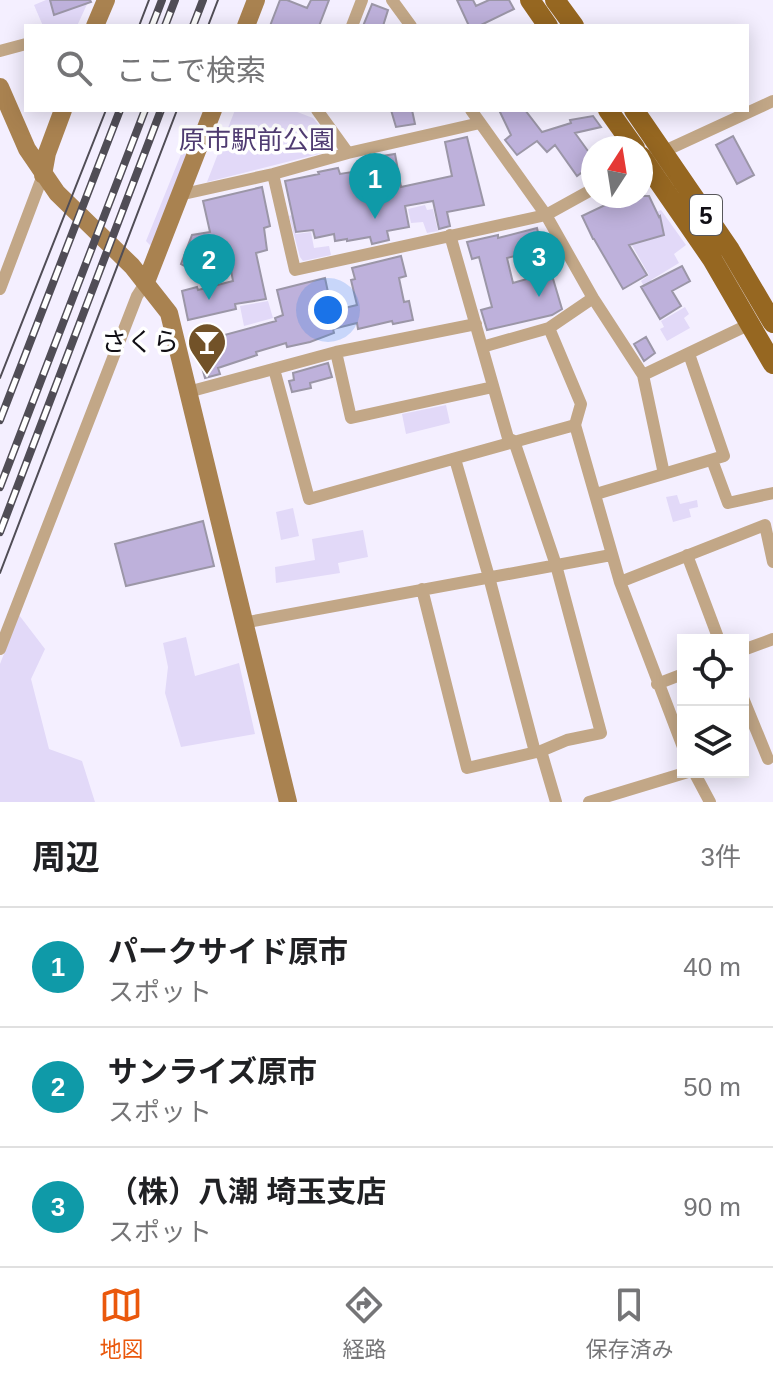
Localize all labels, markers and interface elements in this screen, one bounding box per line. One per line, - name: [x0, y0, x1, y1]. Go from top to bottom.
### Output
- search box: [24, 24, 749, 112]
- icon: search: [52, 46, 96, 90]
- text: ここで検索: [116, 54, 266, 87]
- park label: 原市駅前公園: [179, 125, 335, 155]
- north arrow: [581, 136, 653, 208]
- pin: 1: [349, 153, 401, 219]
- road number: 5: [690, 195, 722, 235]
- pin: 3: [513, 231, 565, 297]
- pin: 2: [183, 234, 235, 300]
- your location: [308, 290, 348, 330]
- bar icon: さくら: [186, 321, 228, 376]
- place label: さくら: [101, 327, 179, 357]
- map controls: [677, 634, 749, 778]
- button: locate: [677, 634, 749, 706]
- button: layers: [677, 706, 749, 778]
- text: 周辺: [32, 838, 100, 876]
- text: 3件: [701, 842, 741, 872]
- text: パークサイド原市: [108, 935, 348, 968]
- text: 1: [51, 952, 65, 982]
- text: 40 m: [683, 952, 741, 982]
- text: スポット: [108, 977, 212, 1007]
- text: サンライズ原市: [108, 1055, 317, 1088]
- text: 2: [51, 1072, 65, 1102]
- text: 50 m: [683, 1072, 741, 1102]
- text: スポット: [108, 1097, 212, 1127]
- text: （株）八潮 埼玉支店: [108, 1175, 386, 1208]
- text: 3: [51, 1192, 65, 1222]
- text: 90 m: [683, 1192, 741, 1222]
- text: スポット: [108, 1217, 212, 1247]
- tab: 地図: [99, 1283, 144, 1363]
- tab: 経路: [342, 1283, 387, 1363]
- tab: 保存済み: [585, 1283, 674, 1363]

